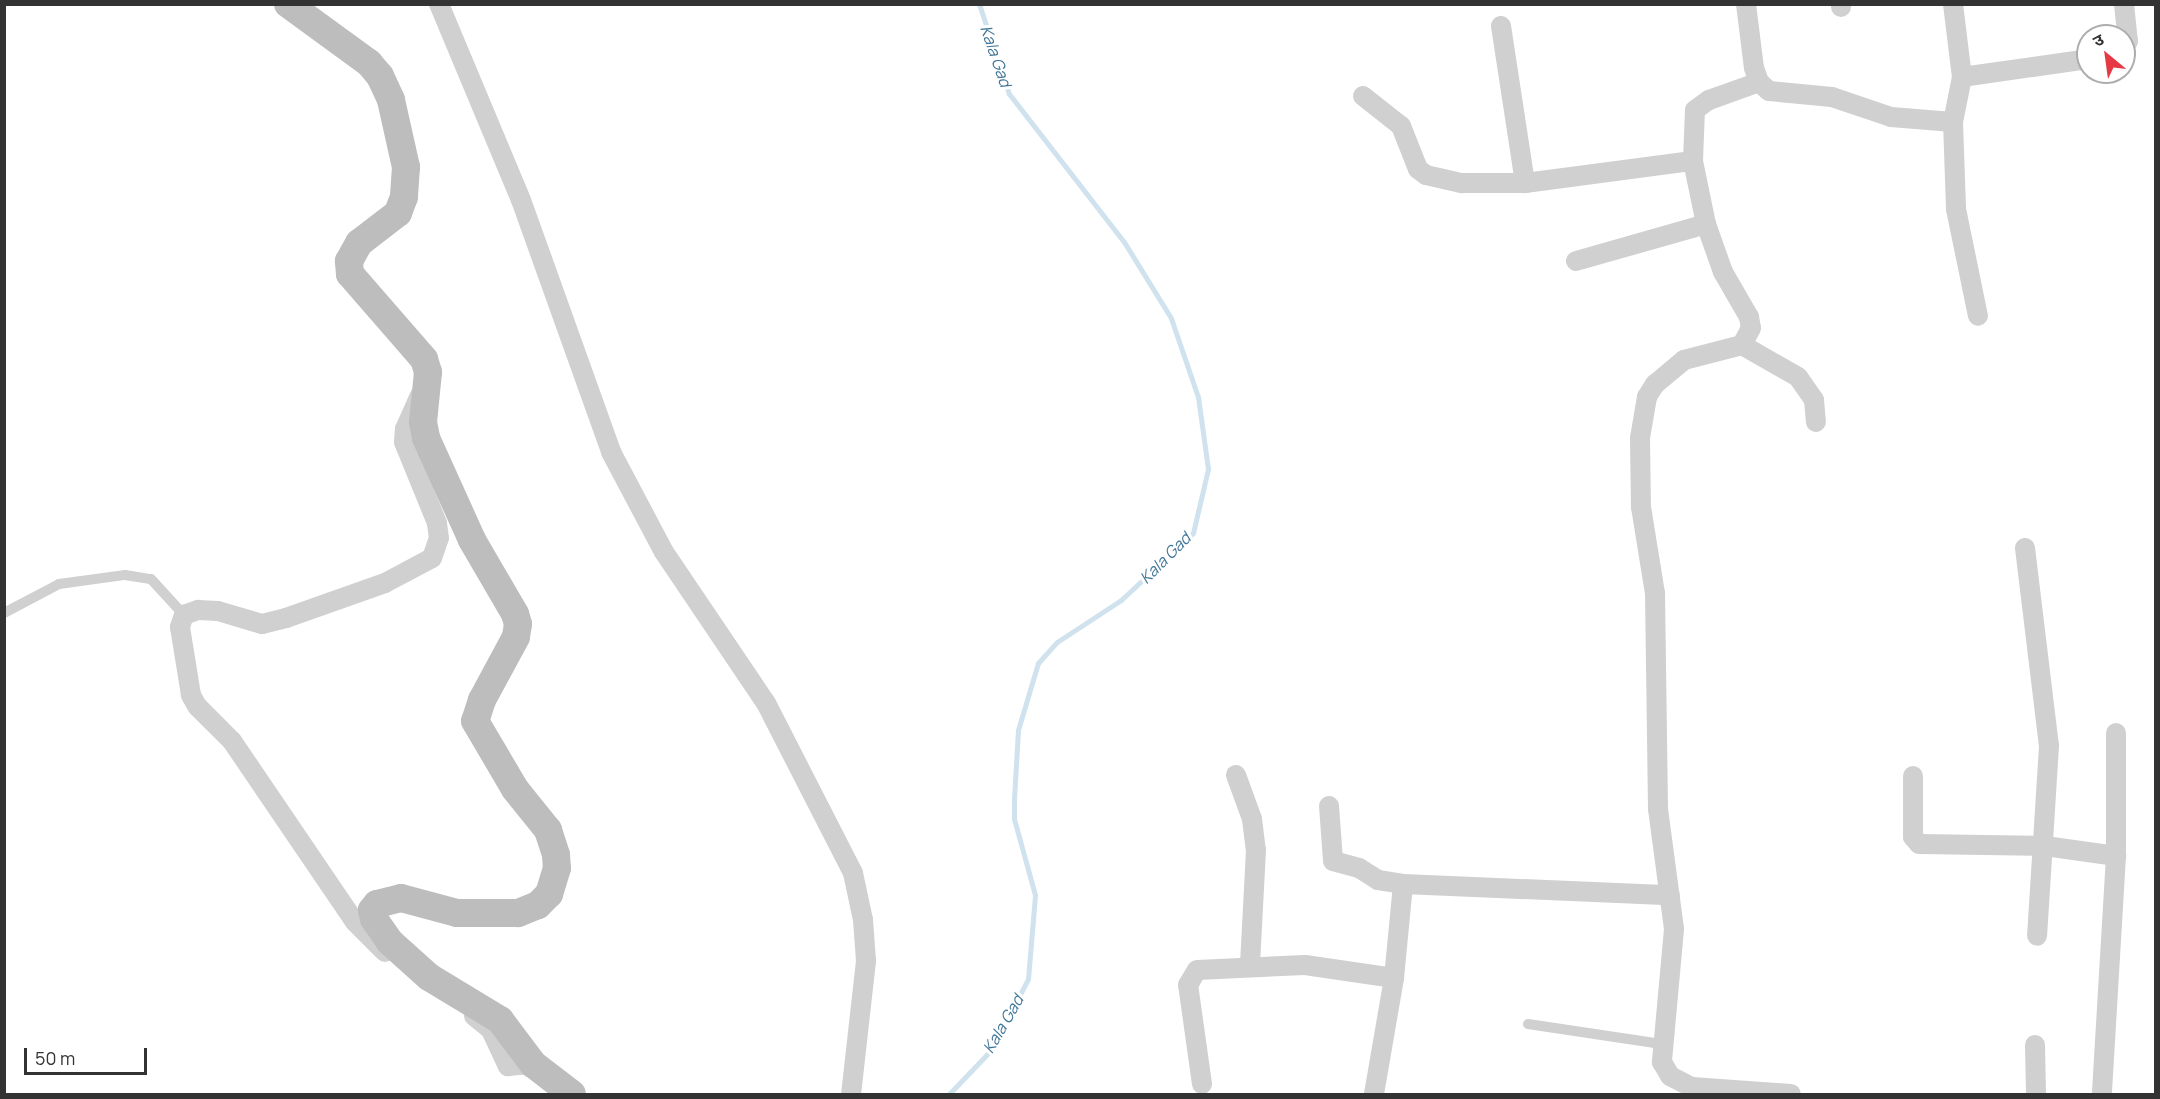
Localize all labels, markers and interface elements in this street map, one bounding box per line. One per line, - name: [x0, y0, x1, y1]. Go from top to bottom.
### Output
- water label: Kala Gad: [977, 23, 1015, 89]
- north arrow: [2076, 24, 2136, 84]
- text: उ: [2089, 28, 2108, 52]
- water label: Kala Gad: [1136, 529, 1194, 587]
- water label: Kala Gad: [979, 992, 1027, 1056]
- scale bar: [27, 1036, 150, 1074]
- text: 50 m: [35, 1046, 75, 1070]

